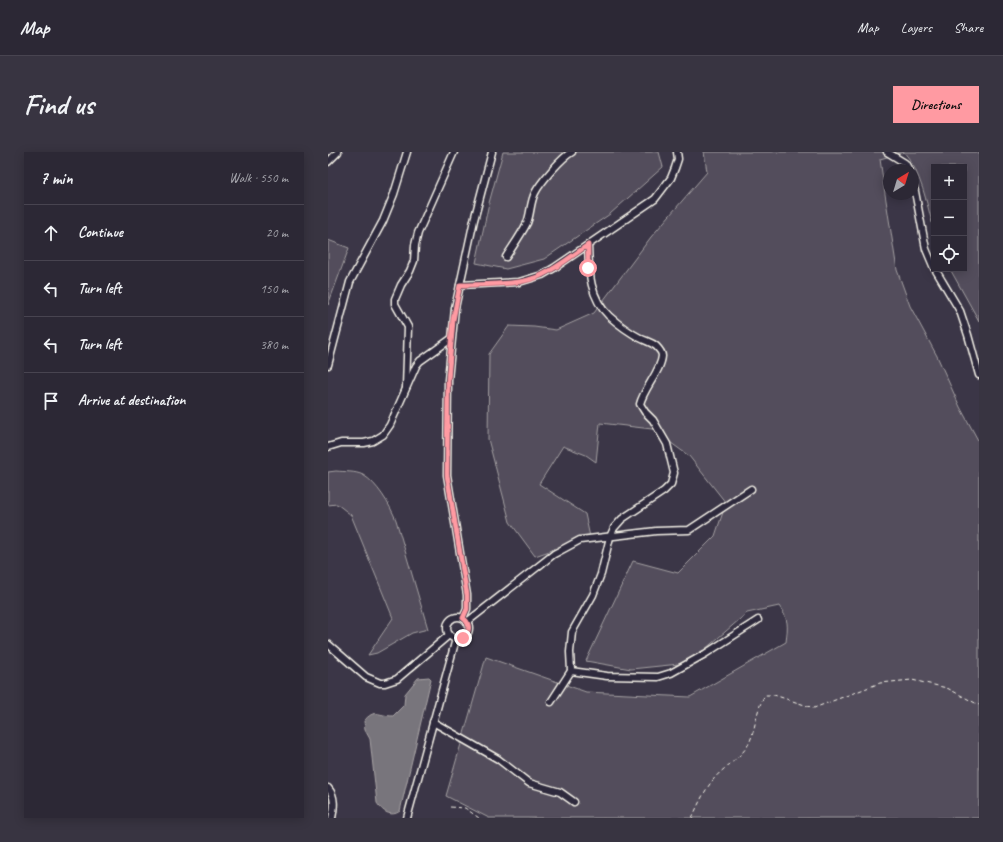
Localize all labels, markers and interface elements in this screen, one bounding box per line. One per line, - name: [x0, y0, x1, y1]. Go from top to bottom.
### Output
- text: Map: [20, 16, 50, 40]
- text: Map: [857, 19, 879, 36]
- text: Layers: [901, 19, 932, 36]
- text: Share: [954, 19, 983, 36]
- button: Directions: [893, 86, 979, 123]
- text: Find us: [24, 87, 94, 122]
- north arrow: [883, 164, 919, 200]
- map controls: [931, 164, 967, 272]
- button: +: [931, 164, 967, 200]
- text: 7 min: [40, 168, 73, 189]
- text: Walk · 550 m: [229, 170, 288, 186]
- button: −: [931, 200, 967, 236]
- icon: ahead: [40, 222, 62, 244]
- text: Continue: [78, 223, 123, 242]
- text: 20 m: [266, 225, 288, 241]
- button: locate: [931, 236, 967, 272]
- route start: [579, 259, 597, 277]
- icon: left: [40, 278, 62, 300]
- text: Turn left: [78, 279, 121, 298]
- text: 150 m: [260, 281, 288, 297]
- icon: left: [40, 334, 62, 356]
- text: Turn left: [78, 335, 121, 354]
- text: 380 m: [260, 337, 288, 353]
- icon: arrive: [40, 390, 62, 412]
- text: Arrive at destination: [78, 391, 185, 410]
- route end: [454, 629, 472, 647]

